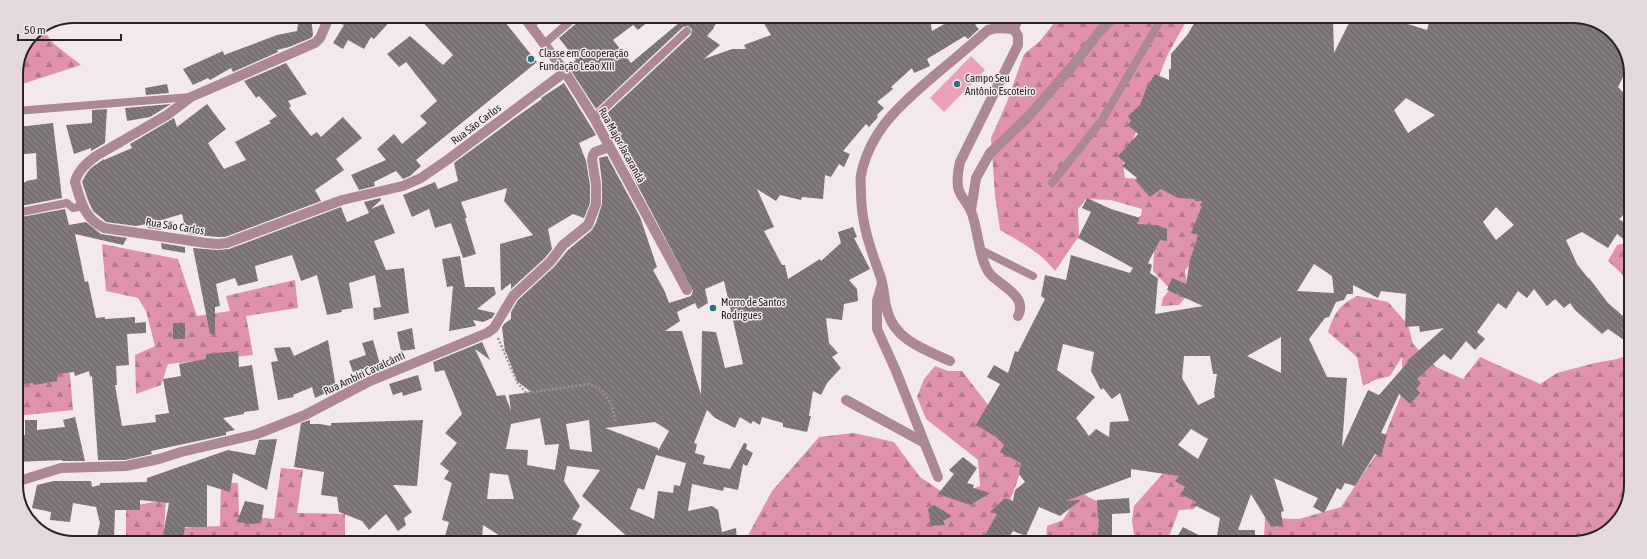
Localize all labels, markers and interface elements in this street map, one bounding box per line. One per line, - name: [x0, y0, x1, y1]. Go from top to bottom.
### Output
- scale bar: [18, 16, 121, 42]
- text: 50 m: [24, 23, 46, 37]
- place label: Classe em Cooperação Fundação Leão XIII: [539, 47, 629, 72]
- marker: Classe em Cooperação Fundação Leão XIII: [526, 54, 536, 64]
- place label: Campo Seu Antônio Escoteiro: [965, 72, 1035, 97]
- marker: Campo Seu Antônio Escoteiro: [952, 79, 962, 89]
- street label: Rua São Carlos: [449, 101, 503, 147]
- street label: Rua Major Jacarandá: [596, 105, 648, 185]
- street label: Rua São Carlos: [145, 215, 205, 237]
- place label: Morro de Santos Rodrigues: [721, 296, 786, 321]
- marker: Morro de Santos Rodrigues: [708, 303, 718, 313]
- street label: Rua Ambíri Cavalcânti: [321, 349, 407, 397]

